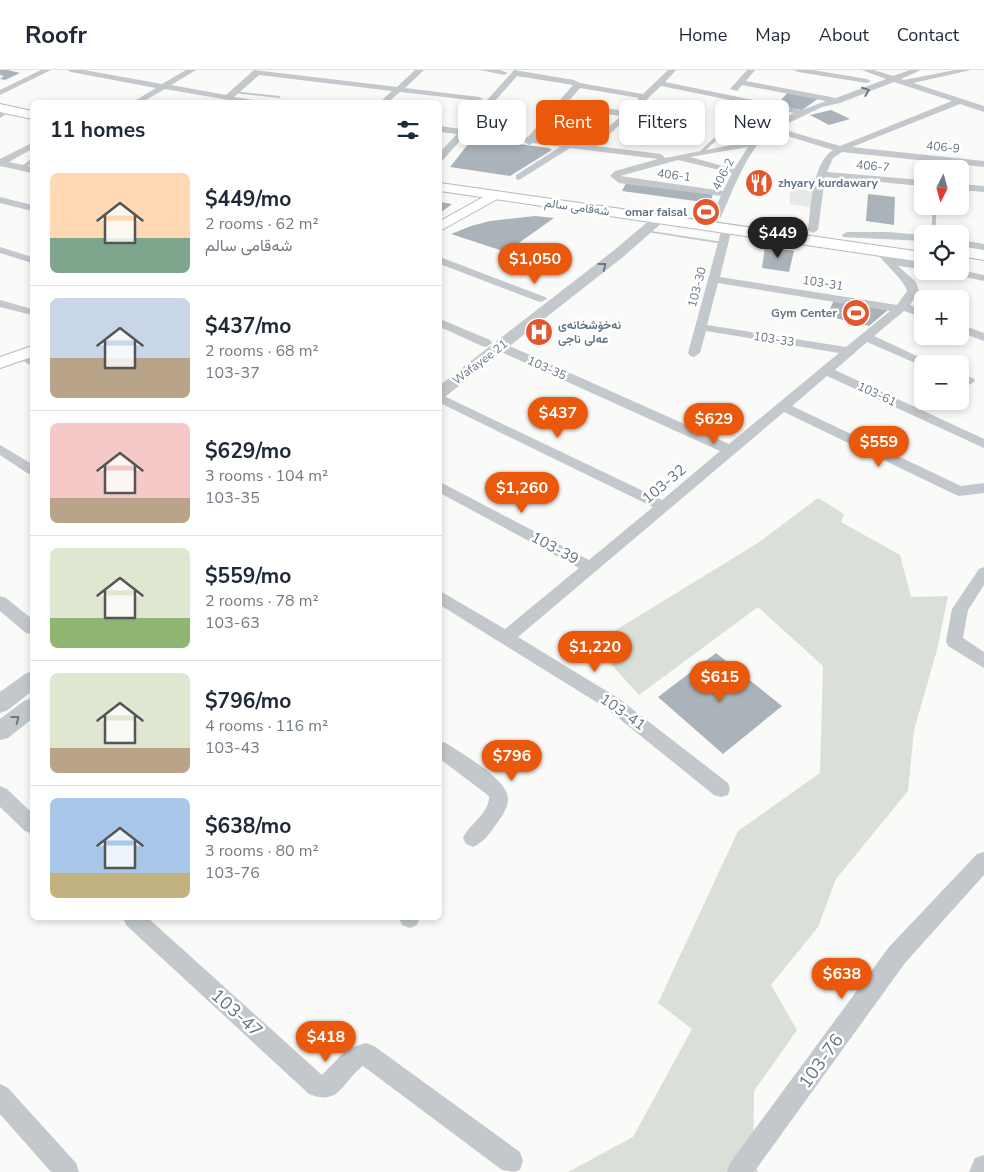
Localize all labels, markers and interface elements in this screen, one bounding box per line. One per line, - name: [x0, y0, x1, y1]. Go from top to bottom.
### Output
- text: Roofr: [25, 19, 87, 51]
- text: Home: [679, 23, 727, 47]
- text: Map: [755, 23, 791, 47]
- text: About: [819, 23, 869, 47]
- text: Contact: [897, 23, 959, 47]
- one-way arrow: [861, 87, 869, 97]
- chip: Buy: [458, 100, 526, 145]
- chip: Rent: [536, 100, 609, 145]
- chip: Filters: [619, 100, 705, 145]
- chip: New: [715, 100, 789, 145]
- text: 11 homes: [50, 116, 145, 144]
- icon: filters: [394, 116, 422, 144]
- street label: 406-9: [925, 137, 961, 157]
- street label: 406-2: [708, 155, 738, 193]
- street label: 406-7: [855, 157, 891, 175]
- north arrow: [914, 160, 969, 215]
- map controls: [914, 160, 969, 410]
- street label: 406-1: [656, 165, 692, 185]
- restaurant icon: zhyary kurdawary: [744, 168, 774, 198]
- place label: zhyary kurdawary: [778, 175, 878, 191]
- text: $449/mo: [205, 185, 291, 213]
- icon: home: [90, 193, 150, 253]
- street label: شەقامی سالم: [543, 195, 611, 219]
- sports icon: omar faisal: [691, 197, 721, 227]
- place label: omar faisal: [625, 204, 687, 220]
- text: 2 rooms · 62 m²: [205, 213, 318, 235]
- pin: $449: [748, 216, 808, 259]
- text: $449: [759, 222, 797, 244]
- button: locate: [914, 225, 969, 280]
- text: شەقامی سالم: [205, 235, 292, 257]
- pin: $1,050: [494, 242, 576, 285]
- text: $1,050: [509, 248, 561, 270]
- one-way arrow: [597, 264, 606, 272]
- street label: 103-30: [684, 265, 710, 309]
- street label: 103-31: [801, 272, 845, 294]
- button: +: [914, 290, 969, 345]
- sports icon: Gym Center: [841, 298, 871, 328]
- place label: Gym Center: [771, 305, 837, 321]
- text: $437/mo: [205, 312, 291, 340]
- hospital icon: نەخۆشخانەی عەلی ناجی: [524, 317, 554, 347]
- place label: نەخۆشخانەی عەلی ناجی: [558, 317, 622, 347]
- icon: home: [90, 318, 150, 378]
- street label: 103-33: [752, 328, 796, 350]
- street label: Wafayee 21: [449, 336, 511, 388]
- text: 2 rooms · 68 m²: [205, 340, 318, 362]
- street label: 103-35: [525, 352, 569, 384]
- button: −: [914, 355, 969, 410]
- text: 103-37: [205, 362, 260, 384]
- street label: 103-61: [855, 378, 899, 410]
- pin: $437: [528, 396, 588, 439]
- text: $437: [539, 402, 577, 424]
- pin: $629: [684, 402, 744, 445]
- text: $629: [695, 408, 733, 430]
- pin: $559: [849, 426, 909, 468]
- text: $559: [860, 431, 898, 453]
- text: $629/mo: [205, 437, 291, 465]
- icon: home: [90, 443, 150, 503]
- street label: 103-32: [638, 460, 690, 508]
- text: 3 rooms · 104 m²: [205, 465, 328, 487]
- pin: $1,260: [481, 472, 563, 514]
- text: $1,260: [496, 477, 548, 499]
- text: 103-35: [205, 487, 260, 509]
- street label: 103-39: [528, 527, 582, 569]
- text: $559/mo: [205, 562, 291, 590]
- icon: home: [90, 568, 150, 628]
- text: 2 rooms · 78 m²: [205, 590, 318, 612]
- text: 103-63: [205, 612, 260, 634]
- pin: $1,220: [554, 630, 636, 673]
- text: $1,220: [569, 636, 621, 658]
- pin: $615: [690, 660, 750, 703]
- text: $615: [701, 666, 739, 688]
- text: $796/mo: [205, 687, 291, 715]
- street label: 103-41: [596, 689, 650, 735]
- icon: home: [90, 693, 150, 753]
- text: 4 rooms · 116 m²: [205, 715, 328, 737]
- one-way arrow: [10, 716, 20, 725]
- text: 103-43: [205, 737, 260, 759]
- pin: $796: [482, 740, 542, 782]
- text: $796: [493, 745, 531, 767]
- text: $638/mo: [205, 812, 291, 840]
- icon: home: [90, 818, 150, 878]
- text: 3 rooms · 80 m²: [205, 840, 318, 862]
- text: 103-76: [205, 862, 260, 884]
- pin: $638: [812, 958, 872, 1000]
- text: $638: [823, 963, 861, 985]
- street label: 103-47: [206, 983, 268, 1043]
- pin: $418: [296, 1020, 356, 1063]
- text: $418: [307, 1026, 345, 1048]
- street label: 103-76: [793, 1029, 849, 1093]

